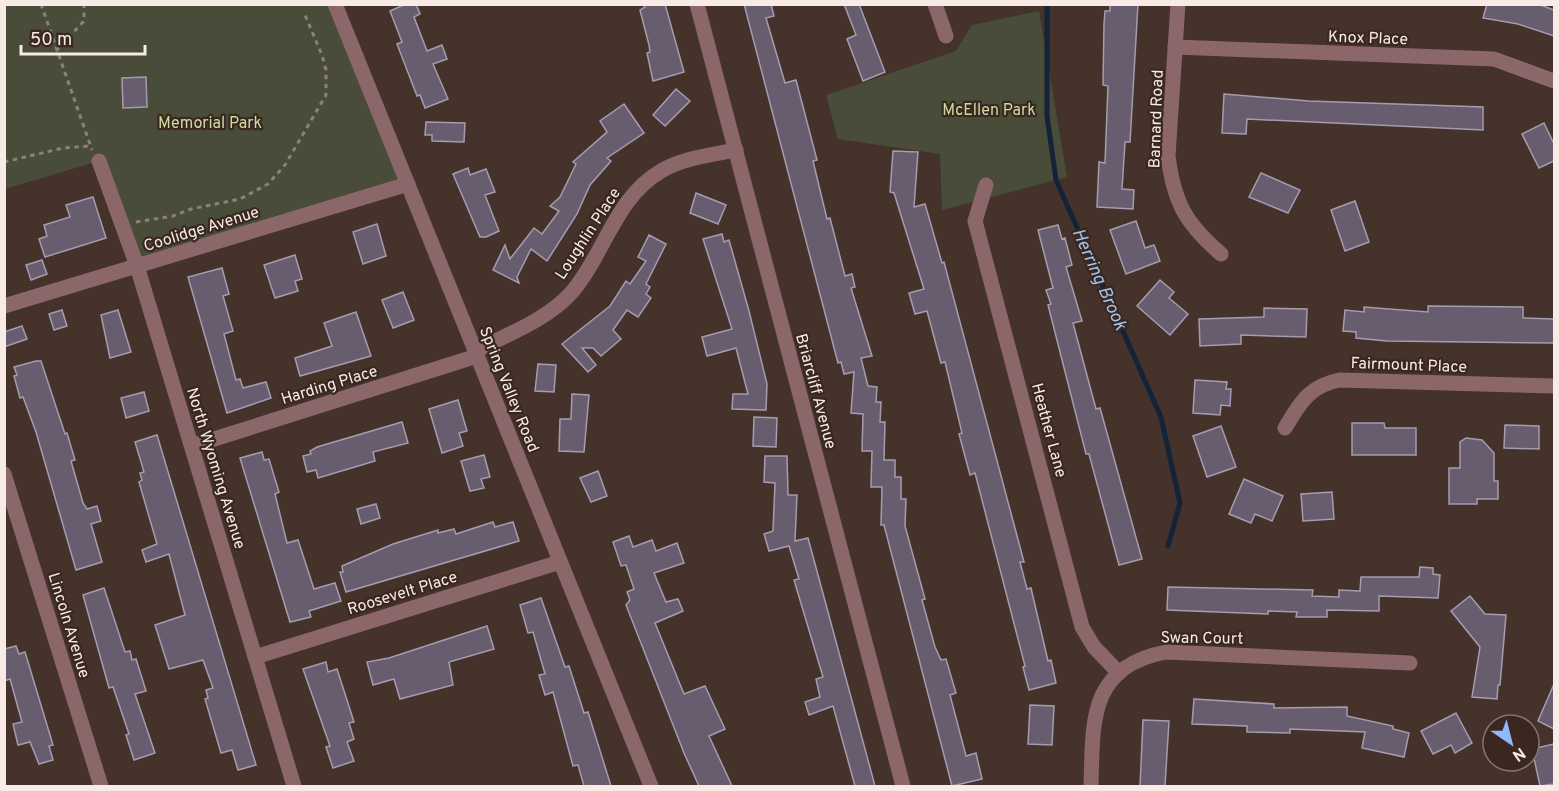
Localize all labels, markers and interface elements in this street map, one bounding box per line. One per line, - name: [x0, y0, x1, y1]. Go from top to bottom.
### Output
- scale bar: [21, 18, 146, 56]
- street label: Knox Place: [1328, 28, 1408, 50]
- text: 50 m: [30, 29, 72, 52]
- street label: Barnard Road: [1145, 69, 1169, 169]
- park label: McEllen Park: [942, 101, 1036, 121]
- park label: Memorial Park: [158, 114, 262, 134]
- street label: Loughlin Place: [552, 184, 626, 284]
- street label: Coolidge Avenue: [141, 203, 262, 257]
- water label: Herring Brook: [1066, 225, 1132, 335]
- street label: Spring Valley Road: [474, 324, 542, 456]
- street label: Briarcliff Avenue: [790, 332, 840, 451]
- street label: Fairmount Place: [1350, 354, 1467, 378]
- street label: Harding Place: [279, 362, 380, 410]
- street label: Heather Lane: [1026, 381, 1070, 480]
- street label: North Wyoming Avenue: [181, 385, 249, 552]
- street label: Roosevelt Place: [345, 568, 460, 620]
- street label: Lincoln Avenue: [43, 570, 94, 681]
- street label: Swan Court: [1160, 628, 1243, 650]
- north arrow: [1481, 713, 1541, 773]
- text: N: [1508, 742, 1529, 765]

